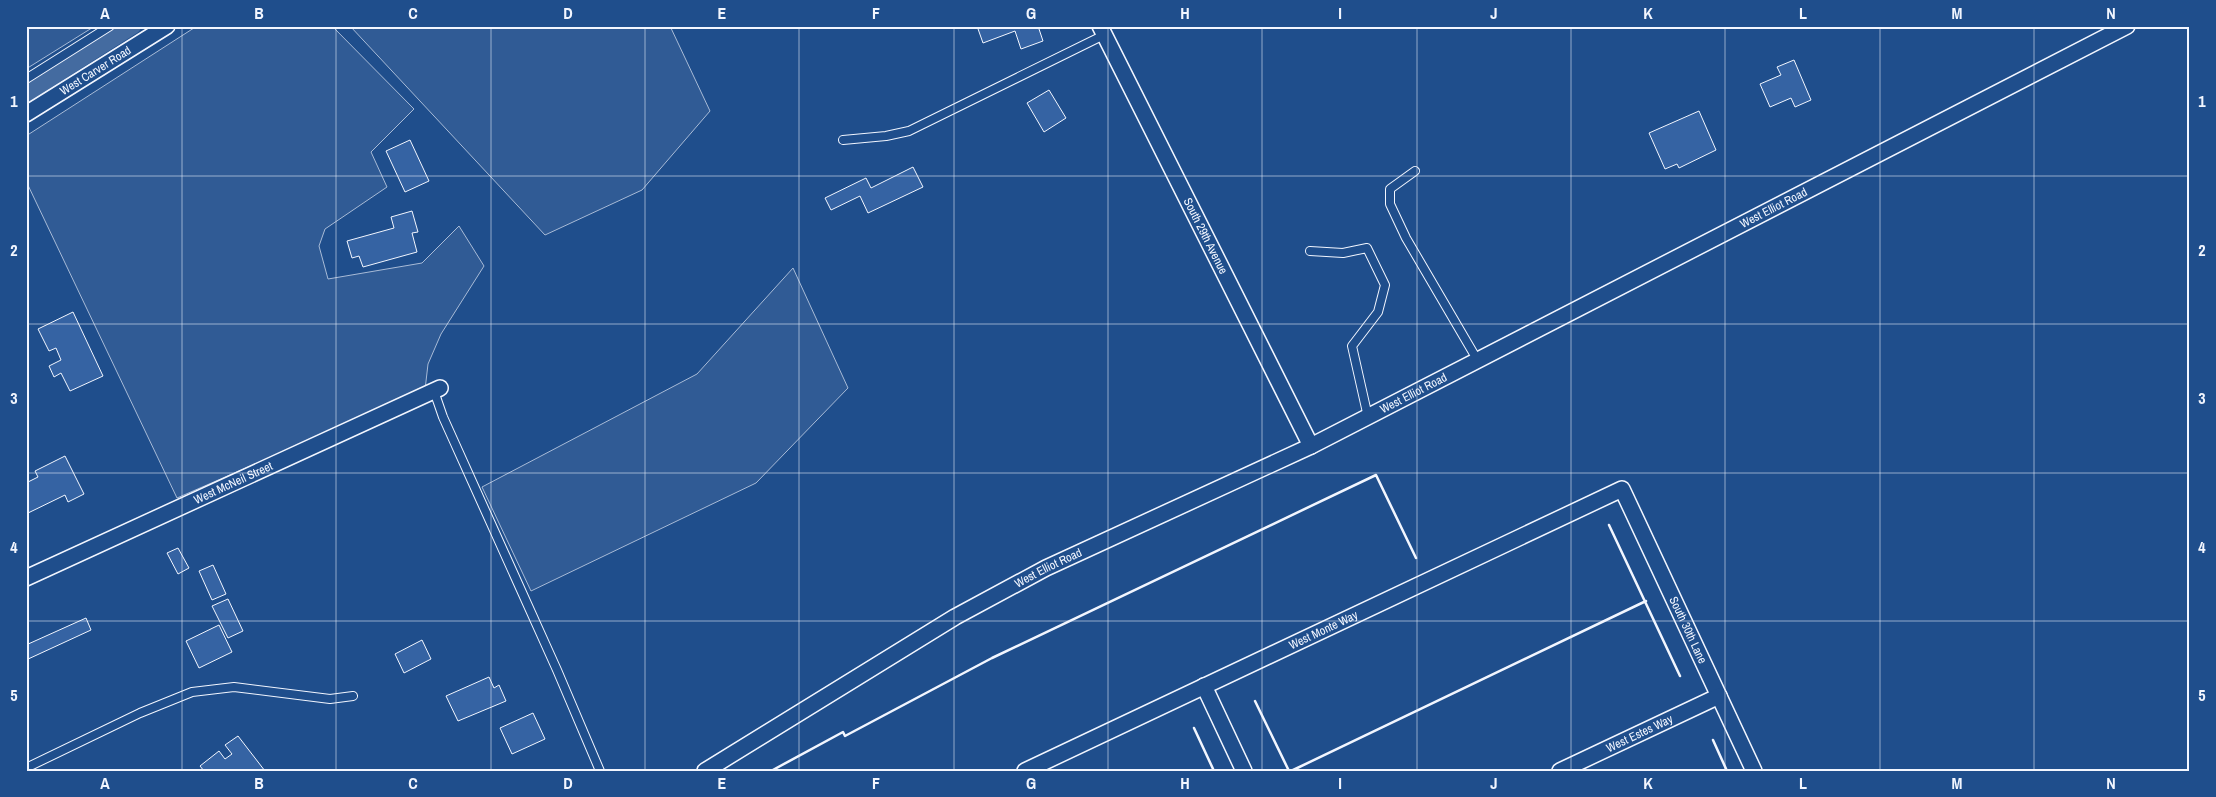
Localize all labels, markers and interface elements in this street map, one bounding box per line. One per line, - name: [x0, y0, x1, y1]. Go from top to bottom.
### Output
- text: A: [100, 2, 110, 24]
- text: B: [254, 2, 264, 24]
- text: C: [408, 2, 418, 24]
- text: D: [563, 2, 573, 24]
- text: E: [718, 2, 727, 24]
- text: F: [872, 2, 880, 24]
- text: G: [1026, 2, 1036, 24]
- text: H: [1180, 2, 1190, 24]
- text: I: [1338, 2, 1342, 24]
- text: J: [1490, 2, 1498, 24]
- text: K: [1643, 2, 1653, 24]
- text: L: [1799, 2, 1807, 24]
- text: M: [1952, 2, 1963, 24]
- text: N: [2106, 2, 2116, 24]
- street label: West Carver Road: [57, 42, 134, 99]
- text: 1: [10, 90, 18, 112]
- text: 1: [2198, 90, 2206, 112]
- street label: West Elliot Road: [1737, 184, 1810, 232]
- street label: South 29th Avenue: [1180, 195, 1231, 277]
- text: 2: [10, 239, 18, 261]
- text: 2: [2198, 239, 2206, 261]
- street label: West Elliot Road: [1377, 369, 1450, 417]
- text: 3: [10, 387, 18, 409]
- text: 3: [2198, 387, 2206, 409]
- street label: West McNeil Street: [191, 458, 275, 508]
- text: 4: [10, 536, 18, 558]
- text: 4: [2198, 536, 2206, 558]
- street label: West Elliot Road: [1012, 545, 1084, 591]
- street label: South 30th Lane: [1665, 594, 1711, 666]
- street label: West Monte Way: [1286, 607, 1361, 653]
- text: 5: [10, 684, 18, 706]
- text: 5: [2198, 684, 2206, 706]
- street label: West Estes Way: [1604, 711, 1676, 756]
- text: A: [100, 772, 110, 794]
- text: B: [254, 772, 264, 794]
- text: C: [408, 772, 418, 794]
- text: D: [563, 772, 573, 794]
- text: E: [718, 772, 727, 794]
- text: F: [872, 772, 880, 794]
- text: G: [1026, 772, 1036, 794]
- text: H: [1180, 772, 1190, 794]
- text: I: [1338, 772, 1342, 794]
- text: J: [1490, 772, 1498, 794]
- text: K: [1643, 772, 1653, 794]
- text: L: [1799, 772, 1807, 794]
- text: M: [1952, 772, 1963, 794]
- text: N: [2106, 772, 2116, 794]

